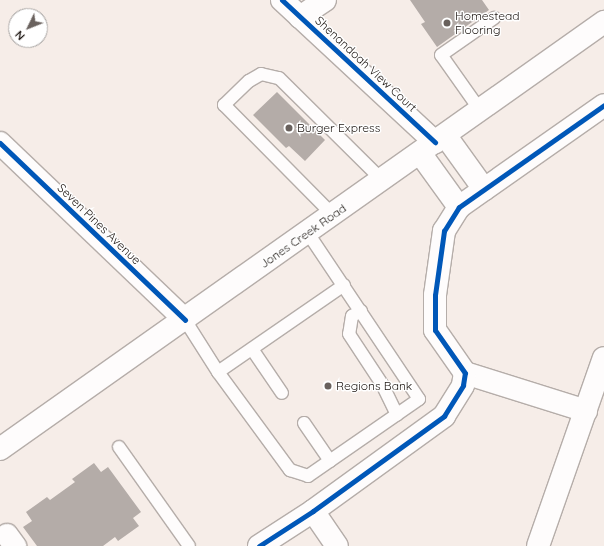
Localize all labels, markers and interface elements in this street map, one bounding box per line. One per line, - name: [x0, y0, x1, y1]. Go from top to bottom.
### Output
- north arrow: [8, 8, 48, 48]
- place label: Homestead Flooring: [455, 9, 520, 37]
- street label: Shenandoah View Court: [312, 13, 420, 115]
- marker: Homestead Flooring: [442, 18, 452, 28]
- text: N: [12, 28, 28, 43]
- place label: Burger Express: [297, 121, 380, 135]
- marker: Burger Express: [284, 123, 294, 133]
- street label: Seven Pines Avenue: [54, 181, 144, 267]
- street label: Jones Creek Road: [257, 201, 349, 271]
- place label: Regions Bank: [336, 379, 412, 393]
- marker: Regions Bank: [323, 381, 333, 391]

